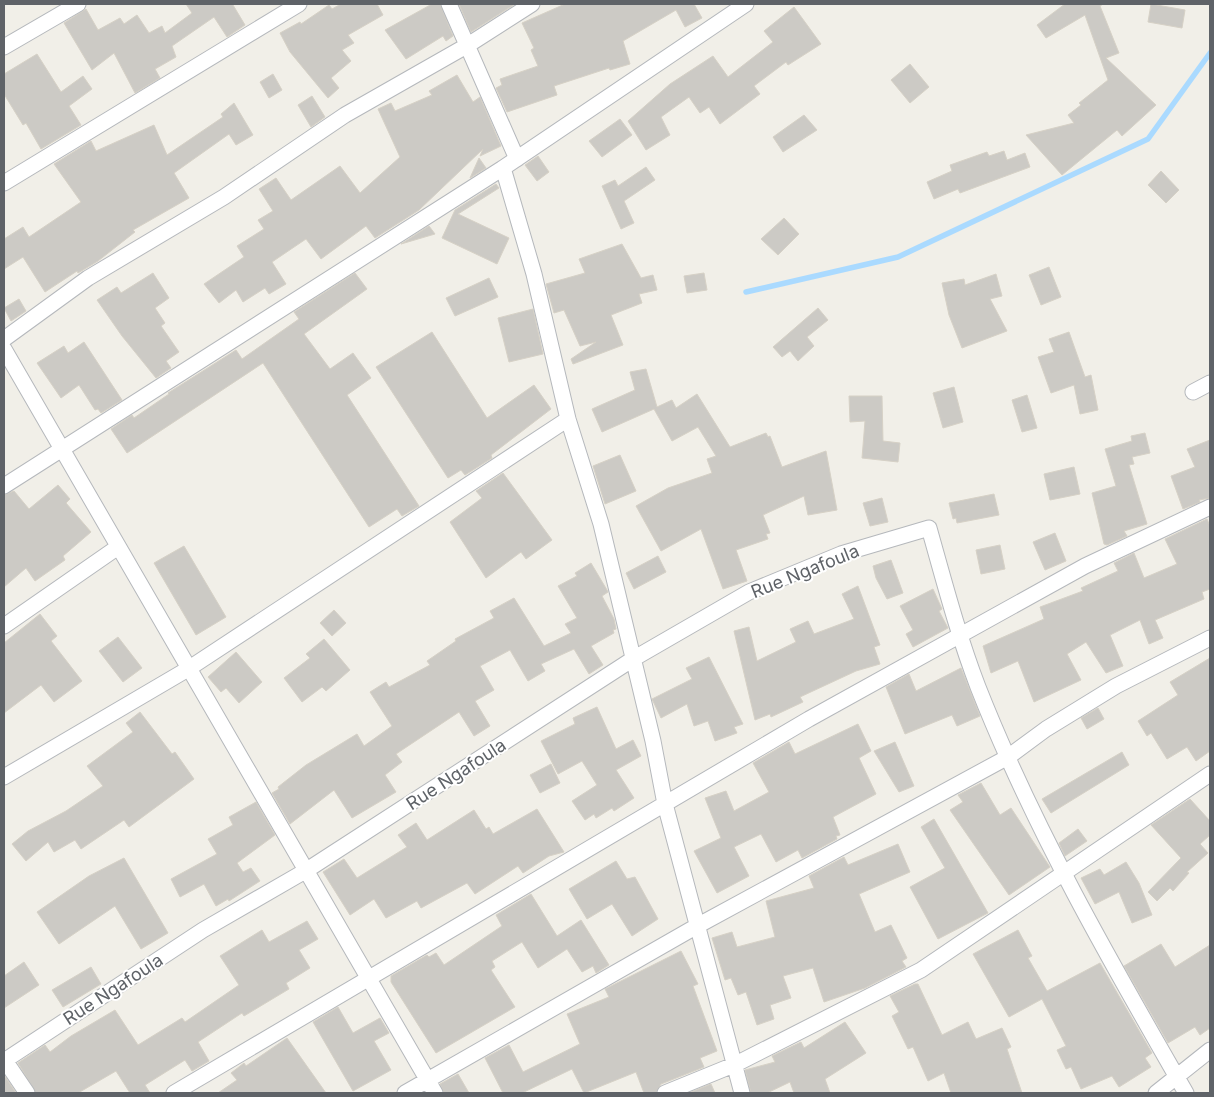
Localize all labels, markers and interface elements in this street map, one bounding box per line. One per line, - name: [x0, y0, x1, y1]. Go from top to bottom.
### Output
- street label: Rue Ngafoula: [748, 540, 862, 602]
- street label: Rue Ngafoula: [402, 734, 510, 814]
- street label: Rue Ngafoula: [59, 949, 167, 1029]

